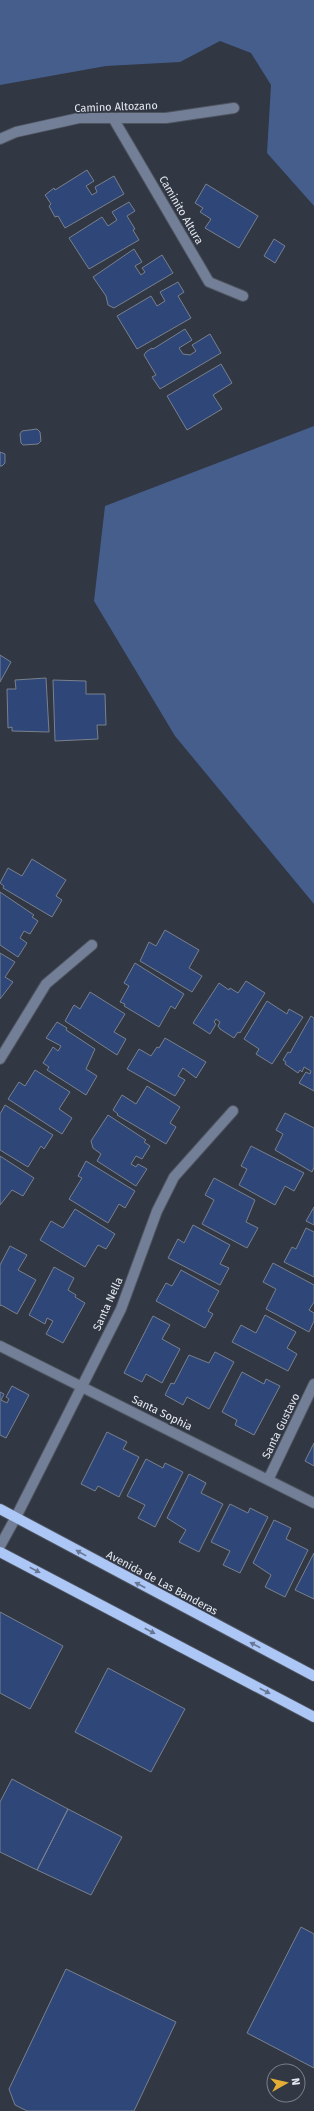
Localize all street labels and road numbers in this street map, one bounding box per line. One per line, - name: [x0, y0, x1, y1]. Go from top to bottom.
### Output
- street label: Camino Altozano: [74, 99, 158, 115]
- street label: Caminito Altura: [156, 173, 206, 247]
- street label: Santa Nella: [90, 1275, 126, 1333]
- street label: Santa Gustavo: [260, 1391, 302, 1461]
- street label: Santa Sophia: [130, 1393, 194, 1433]
- street label: Avenida de Las Banderas: [104, 1548, 220, 1618]

